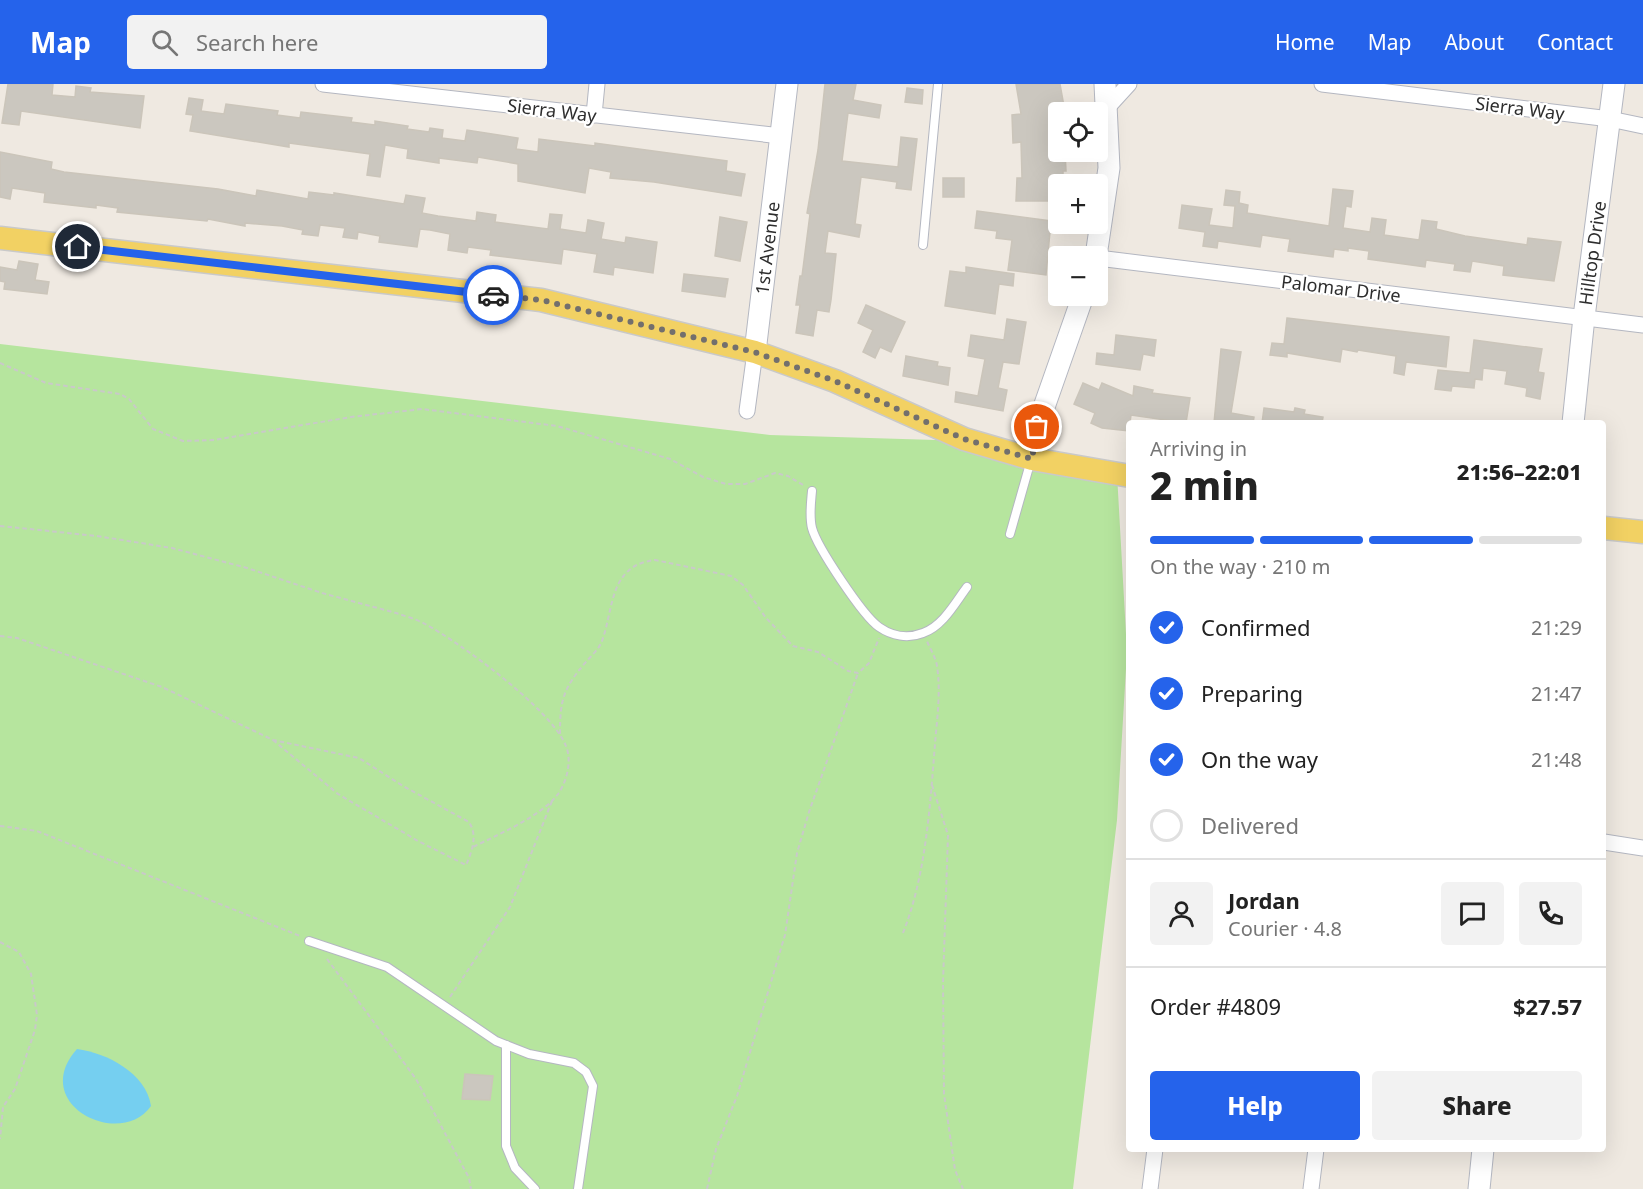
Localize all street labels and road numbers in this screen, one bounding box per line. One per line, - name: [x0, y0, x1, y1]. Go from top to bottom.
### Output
- street label: Sierra Way: [1474, 91, 1567, 125]
- street label: Sierra Way: [506, 93, 599, 127]
- street label: Hilltop Drive: [1573, 199, 1611, 307]
- street label: 1st Avenue: [749, 200, 785, 296]
- street label: Palomar Drive: [1280, 269, 1402, 307]

